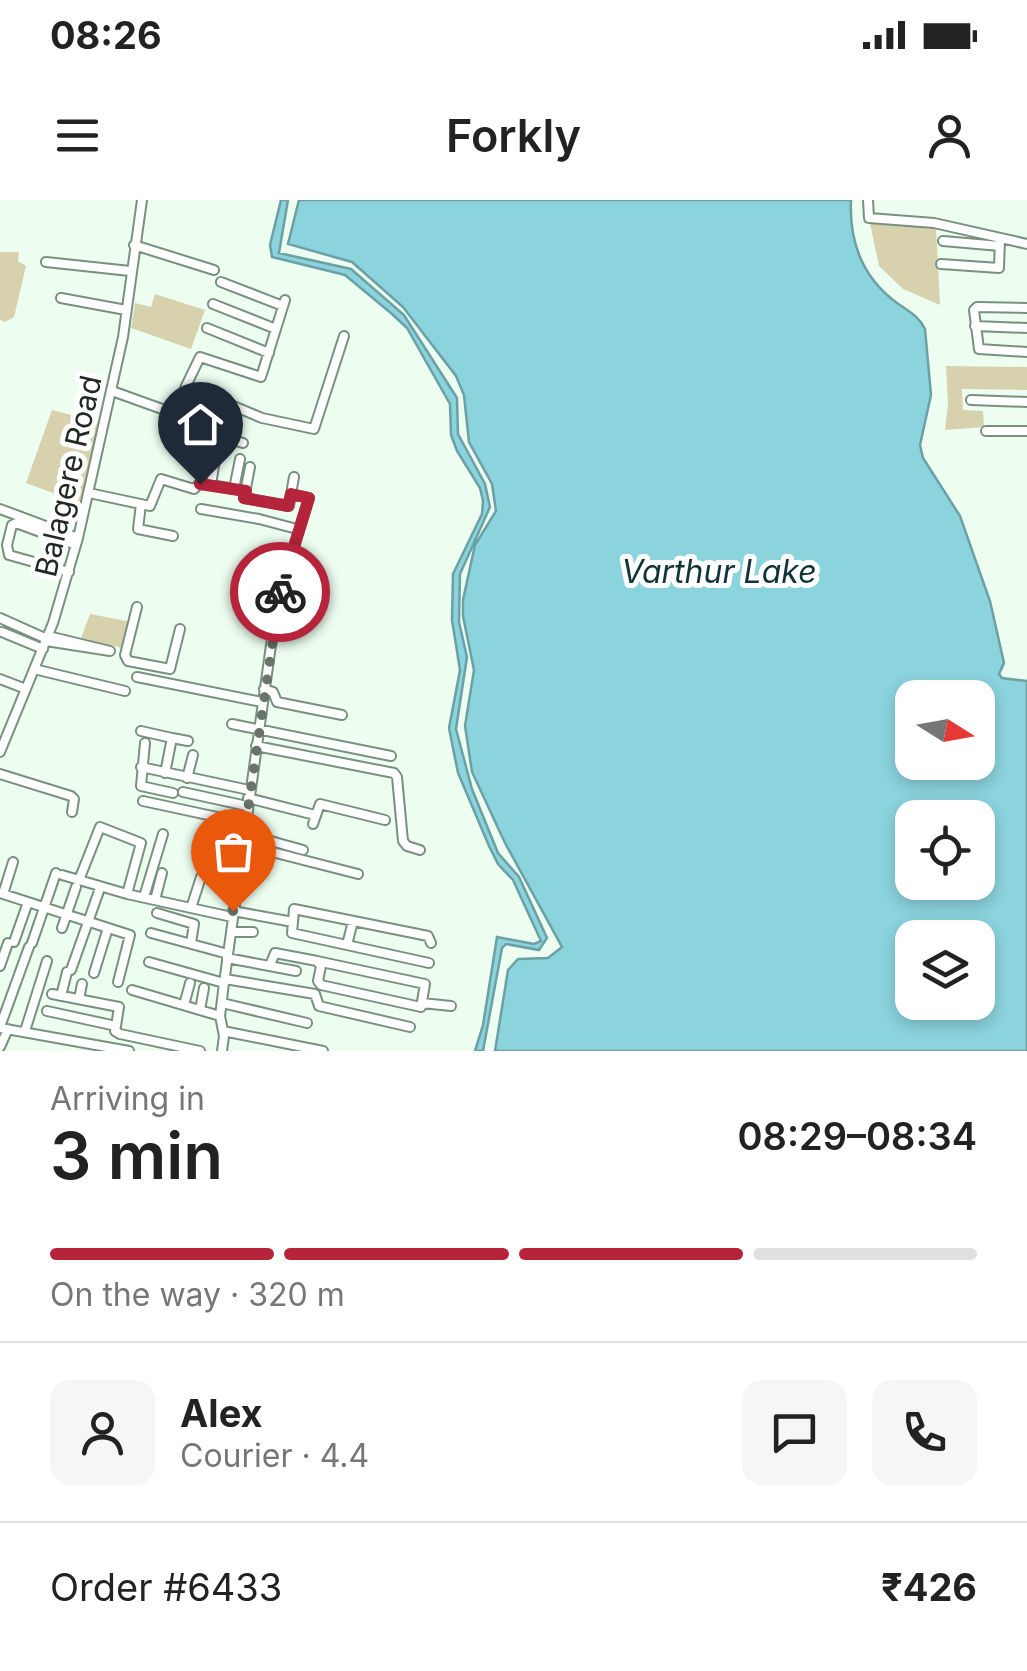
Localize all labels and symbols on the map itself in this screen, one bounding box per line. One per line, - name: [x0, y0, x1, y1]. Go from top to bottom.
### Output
- street label: Balagere Road: [27, 372, 109, 580]
- pin: [158, 382, 243, 485]
- courier: [230, 542, 330, 642]
- water label: Varthur Lake: [621, 552, 817, 591]
- north arrow: [895, 680, 995, 780]
- pin: [191, 809, 276, 912]

